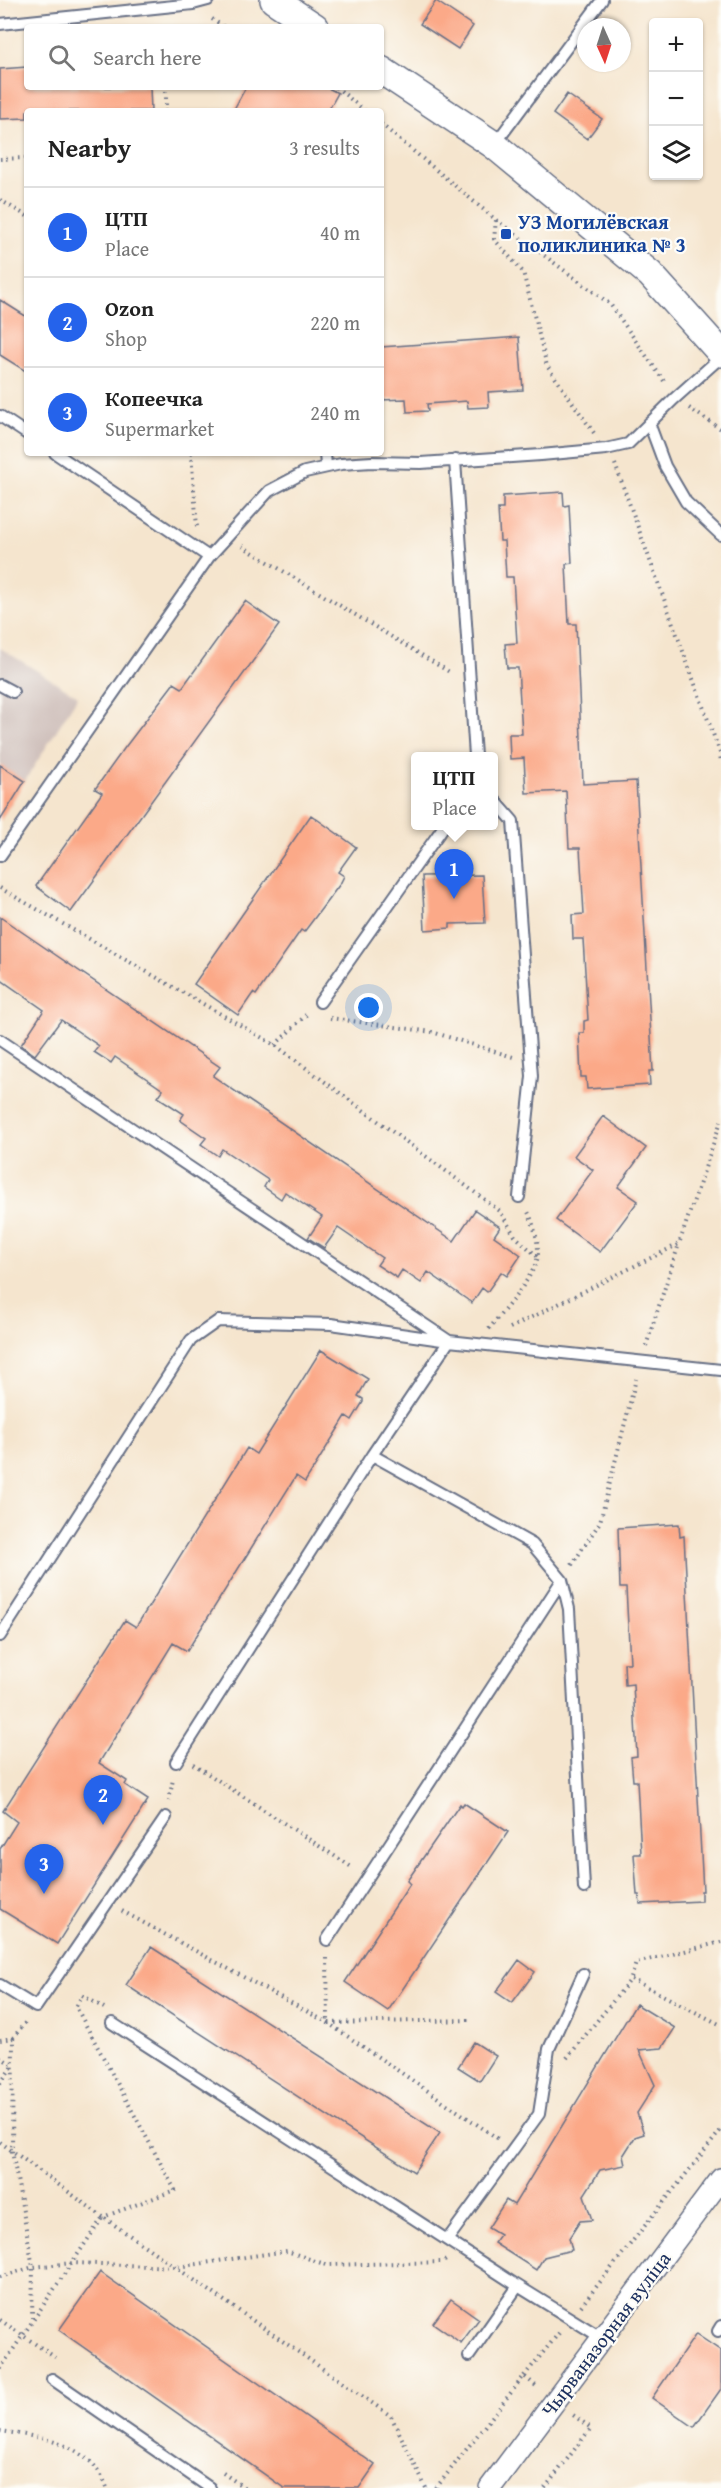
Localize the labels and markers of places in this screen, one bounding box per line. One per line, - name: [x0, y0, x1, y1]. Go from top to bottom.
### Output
- place label: УЗ Могилёвская поликлиника № 3: [518, 207, 686, 259]
- marker: УЗ Могилёвская поликлиника № 3: [499, 227, 513, 241]
- pin: 1: [434, 850, 474, 899]
- pin: 2: [84, 1776, 122, 1825]
- pin: 3: [24, 1844, 63, 1894]

